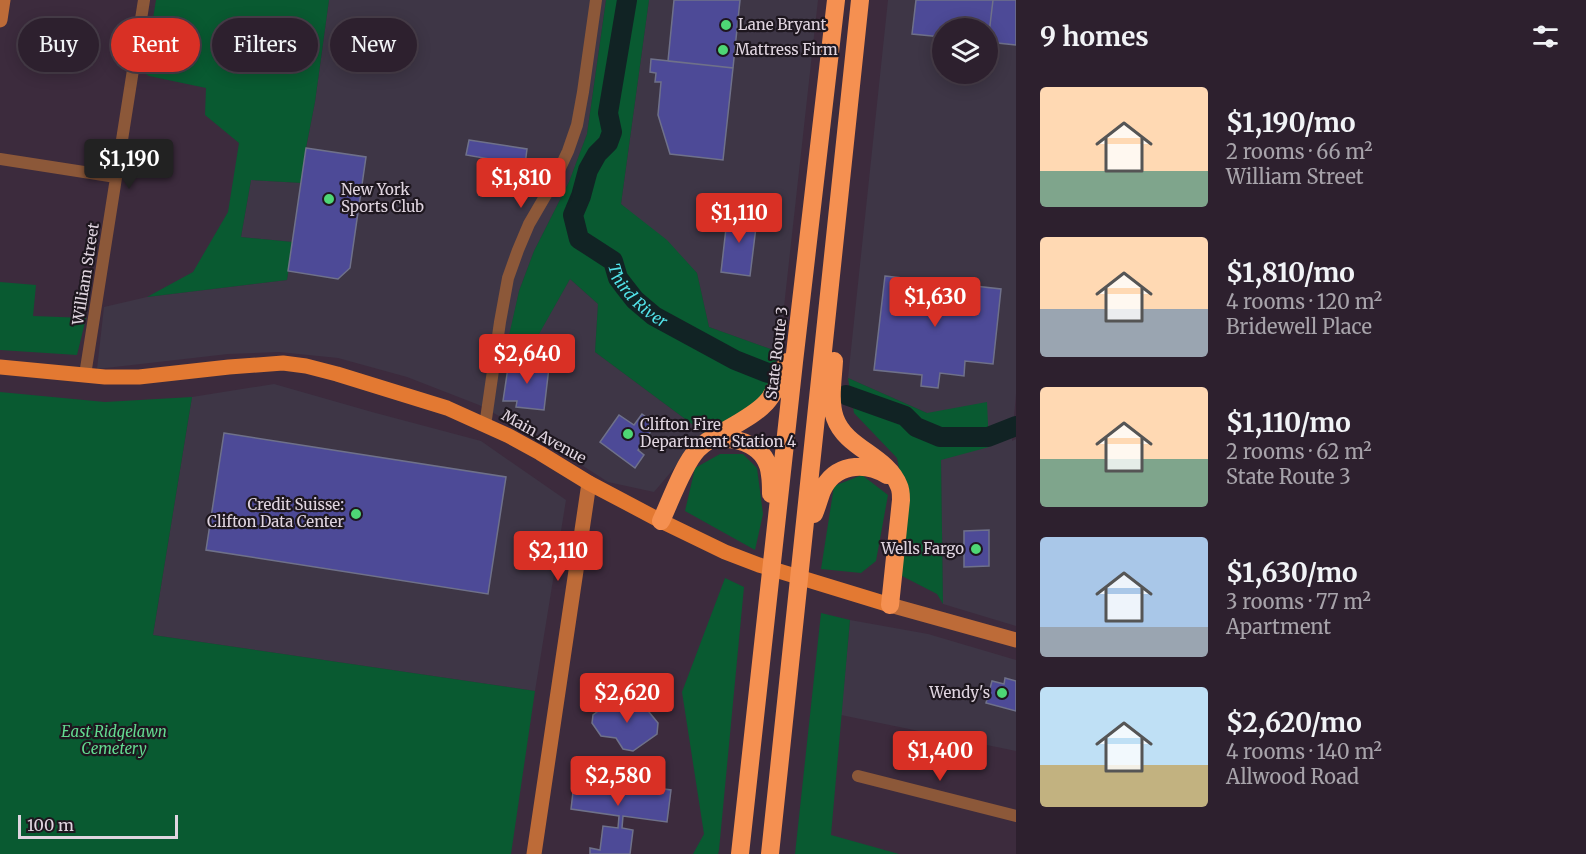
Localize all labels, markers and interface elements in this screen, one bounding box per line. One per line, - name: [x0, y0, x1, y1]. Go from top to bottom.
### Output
- place label: Lane Bryant: [738, 15, 826, 34]
- chip: Buy: [18, 18, 99, 72]
- chip: Rent: [111, 18, 200, 72]
- chip: Filters: [212, 18, 318, 72]
- chip: New: [330, 18, 417, 72]
- marker: Lane Bryant: [719, 18, 733, 32]
- map controls: [932, 18, 998, 84]
- button: layers: [932, 18, 998, 84]
- text: 9 homes: [1040, 20, 1149, 53]
- icon: filters: [1529, 20, 1562, 53]
- place label: Mattress Firm: [735, 40, 838, 59]
- marker: Mattress Firm: [716, 43, 730, 57]
- text: $1,190/mo: [1226, 106, 1355, 139]
- icon: home: [1088, 111, 1160, 183]
- pin: $1,190: [80, 139, 178, 190]
- text: 2 rooms · 66 m²: [1226, 139, 1373, 164]
- text: $1,190: [98, 146, 160, 171]
- pin: $1,810: [472, 158, 570, 209]
- text: William Street: [1226, 164, 1364, 189]
- text: $1,810: [491, 165, 552, 190]
- place label: New York Sports Club: [341, 180, 424, 216]
- marker: New York Sports Club: [322, 192, 336, 206]
- pin: $1,110: [690, 193, 788, 244]
- text: $1,110: [710, 200, 768, 225]
- street label: William Street: [68, 221, 103, 327]
- text: $1,810/mo: [1226, 256, 1355, 289]
- water label: Third River: [604, 261, 671, 332]
- icon: home: [1088, 261, 1160, 333]
- pin: $1,630: [886, 277, 984, 328]
- text: $1,630: [903, 284, 967, 309]
- text: 4 rooms · 120 m²: [1226, 289, 1382, 314]
- street label: State Route 3: [761, 305, 792, 400]
- text: Bridewell Place: [1226, 314, 1372, 339]
- pin: $2,640: [478, 334, 576, 385]
- text: $2,640: [493, 341, 561, 366]
- street label: Main Avenue: [499, 405, 590, 468]
- text: $1,110/mo: [1226, 406, 1351, 439]
- icon: home: [1088, 411, 1160, 483]
- place label: Clifton Fire Department Station 4: [640, 415, 796, 451]
- marker: Clifton Fire Department Station 4: [621, 427, 635, 441]
- text: 2 rooms · 62 m²: [1226, 439, 1372, 464]
- text: State Route 3: [1226, 464, 1351, 489]
- place label: Credit Suisse: Clifton Data Center: [207, 495, 344, 531]
- marker: Credit Suisse: Clifton Data Center: [349, 507, 363, 521]
- pin: $2,110: [509, 531, 607, 582]
- text: $2,110: [528, 538, 588, 563]
- place label: Wells Fargo: [880, 539, 964, 558]
- marker: Wells Fargo: [969, 542, 983, 556]
- text: $1,630/mo: [1226, 556, 1358, 589]
- icon: home: [1088, 561, 1160, 633]
- text: 3 rooms · 77 m²: [1226, 589, 1371, 614]
- text: Apartment: [1226, 614, 1331, 639]
- pin: $2,620: [578, 673, 676, 724]
- text: $2,620: [594, 680, 660, 705]
- place label: Wendy's: [928, 683, 990, 702]
- marker: Wendy's: [995, 686, 1009, 700]
- text: $2,620/mo: [1226, 706, 1362, 739]
- icon: home: [1088, 711, 1160, 783]
- park label: East Ridgelawn Cemetery: [61, 722, 167, 758]
- pin: $1,400: [891, 731, 989, 782]
- text: $1,400: [907, 738, 973, 763]
- text: 4 rooms · 140 m²: [1226, 739, 1382, 764]
- pin: $2,580: [569, 756, 667, 807]
- text: $2,580: [585, 763, 651, 788]
- text: Allwood Road: [1226, 764, 1359, 789]
- scale bar: [18, 812, 178, 840]
- text: 100 m: [27, 815, 74, 835]

